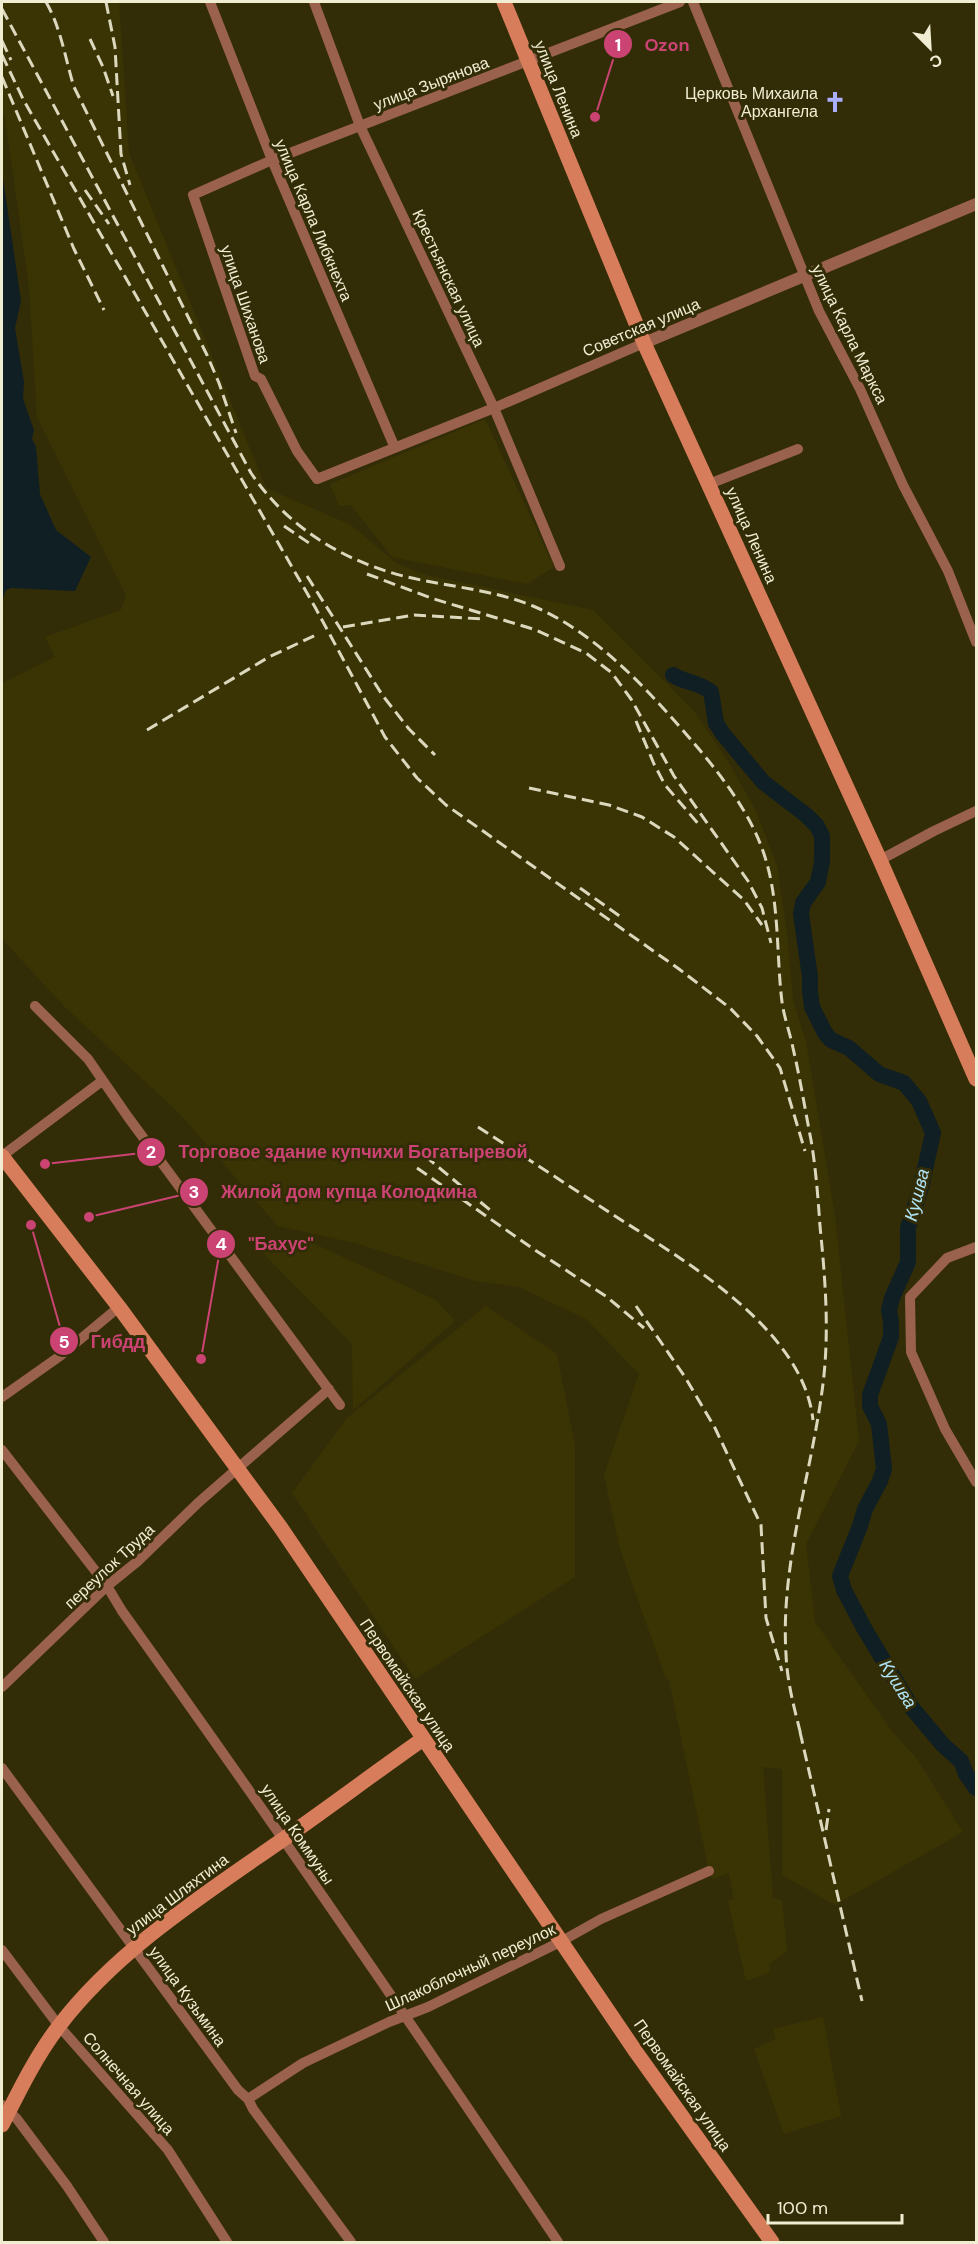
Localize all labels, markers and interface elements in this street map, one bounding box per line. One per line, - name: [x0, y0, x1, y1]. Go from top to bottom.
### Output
- north arrow: [900, 18, 960, 78]
- callout: Ozon: [603, 26, 702, 62]
- text: 1: [615, 33, 621, 57]
- text: Ozon: [644, 33, 690, 57]
- street label: улица Ленина: [529, 37, 588, 141]
- text: С: [926, 49, 945, 73]
- street label: улица Зырянова: [371, 52, 492, 115]
- place label: Церковь Михаила Архангела: [685, 83, 818, 122]
- church icon: Церковь Михаила Архангела: [823, 90, 847, 114]
- street label: улица Карла Либкнехта: [270, 136, 357, 305]
- street label: Крестьянская улица: [407, 206, 490, 350]
- street label: улица Шиханова: [215, 242, 276, 366]
- street label: улица Карла Маркса: [807, 261, 892, 408]
- street label: Советская улица: [579, 293, 703, 362]
- street label: улица Ленина: [721, 484, 782, 587]
- callout: Торговое здание купчихи Богатыревой: [136, 1134, 539, 1170]
- text: 2: [146, 1140, 156, 1164]
- text: Торговое здание купчихи Богатыревой: [179, 1140, 527, 1164]
- water label: Кушва: [899, 1166, 935, 1224]
- callout: Жилой дом купца Колодкина: [179, 1174, 489, 1210]
- text: 3: [189, 1180, 199, 1204]
- text: Жилой дом купца Колодкина: [220, 1180, 478, 1204]
- callout: "Бахус": [206, 1226, 326, 1262]
- text: 4: [215, 1232, 227, 1256]
- text: "Бахус": [248, 1232, 314, 1256]
- callout: Гибдд: [49, 1323, 157, 1359]
- text: 5: [58, 1330, 70, 1354]
- text: Гибдд: [91, 1330, 146, 1354]
- street label: переулок Труда: [60, 1519, 159, 1614]
- street label: Первомайская улица: [355, 1615, 460, 1756]
- water label: Кушва: [874, 1655, 922, 1713]
- street label: улица Коммуны: [256, 1780, 339, 1889]
- street label: улица Шляхтина: [122, 1849, 233, 1940]
- street label: Шлакоблочный переулок: [382, 1918, 560, 2016]
- street label: улица Кузьмина: [144, 1942, 231, 2051]
- street label: Первомайская улица: [629, 2015, 736, 2155]
- street label: Солнечная улица: [78, 2028, 179, 2139]
- scale bar: [768, 2187, 902, 2225]
- text: 100 m: [777, 2196, 828, 2220]

